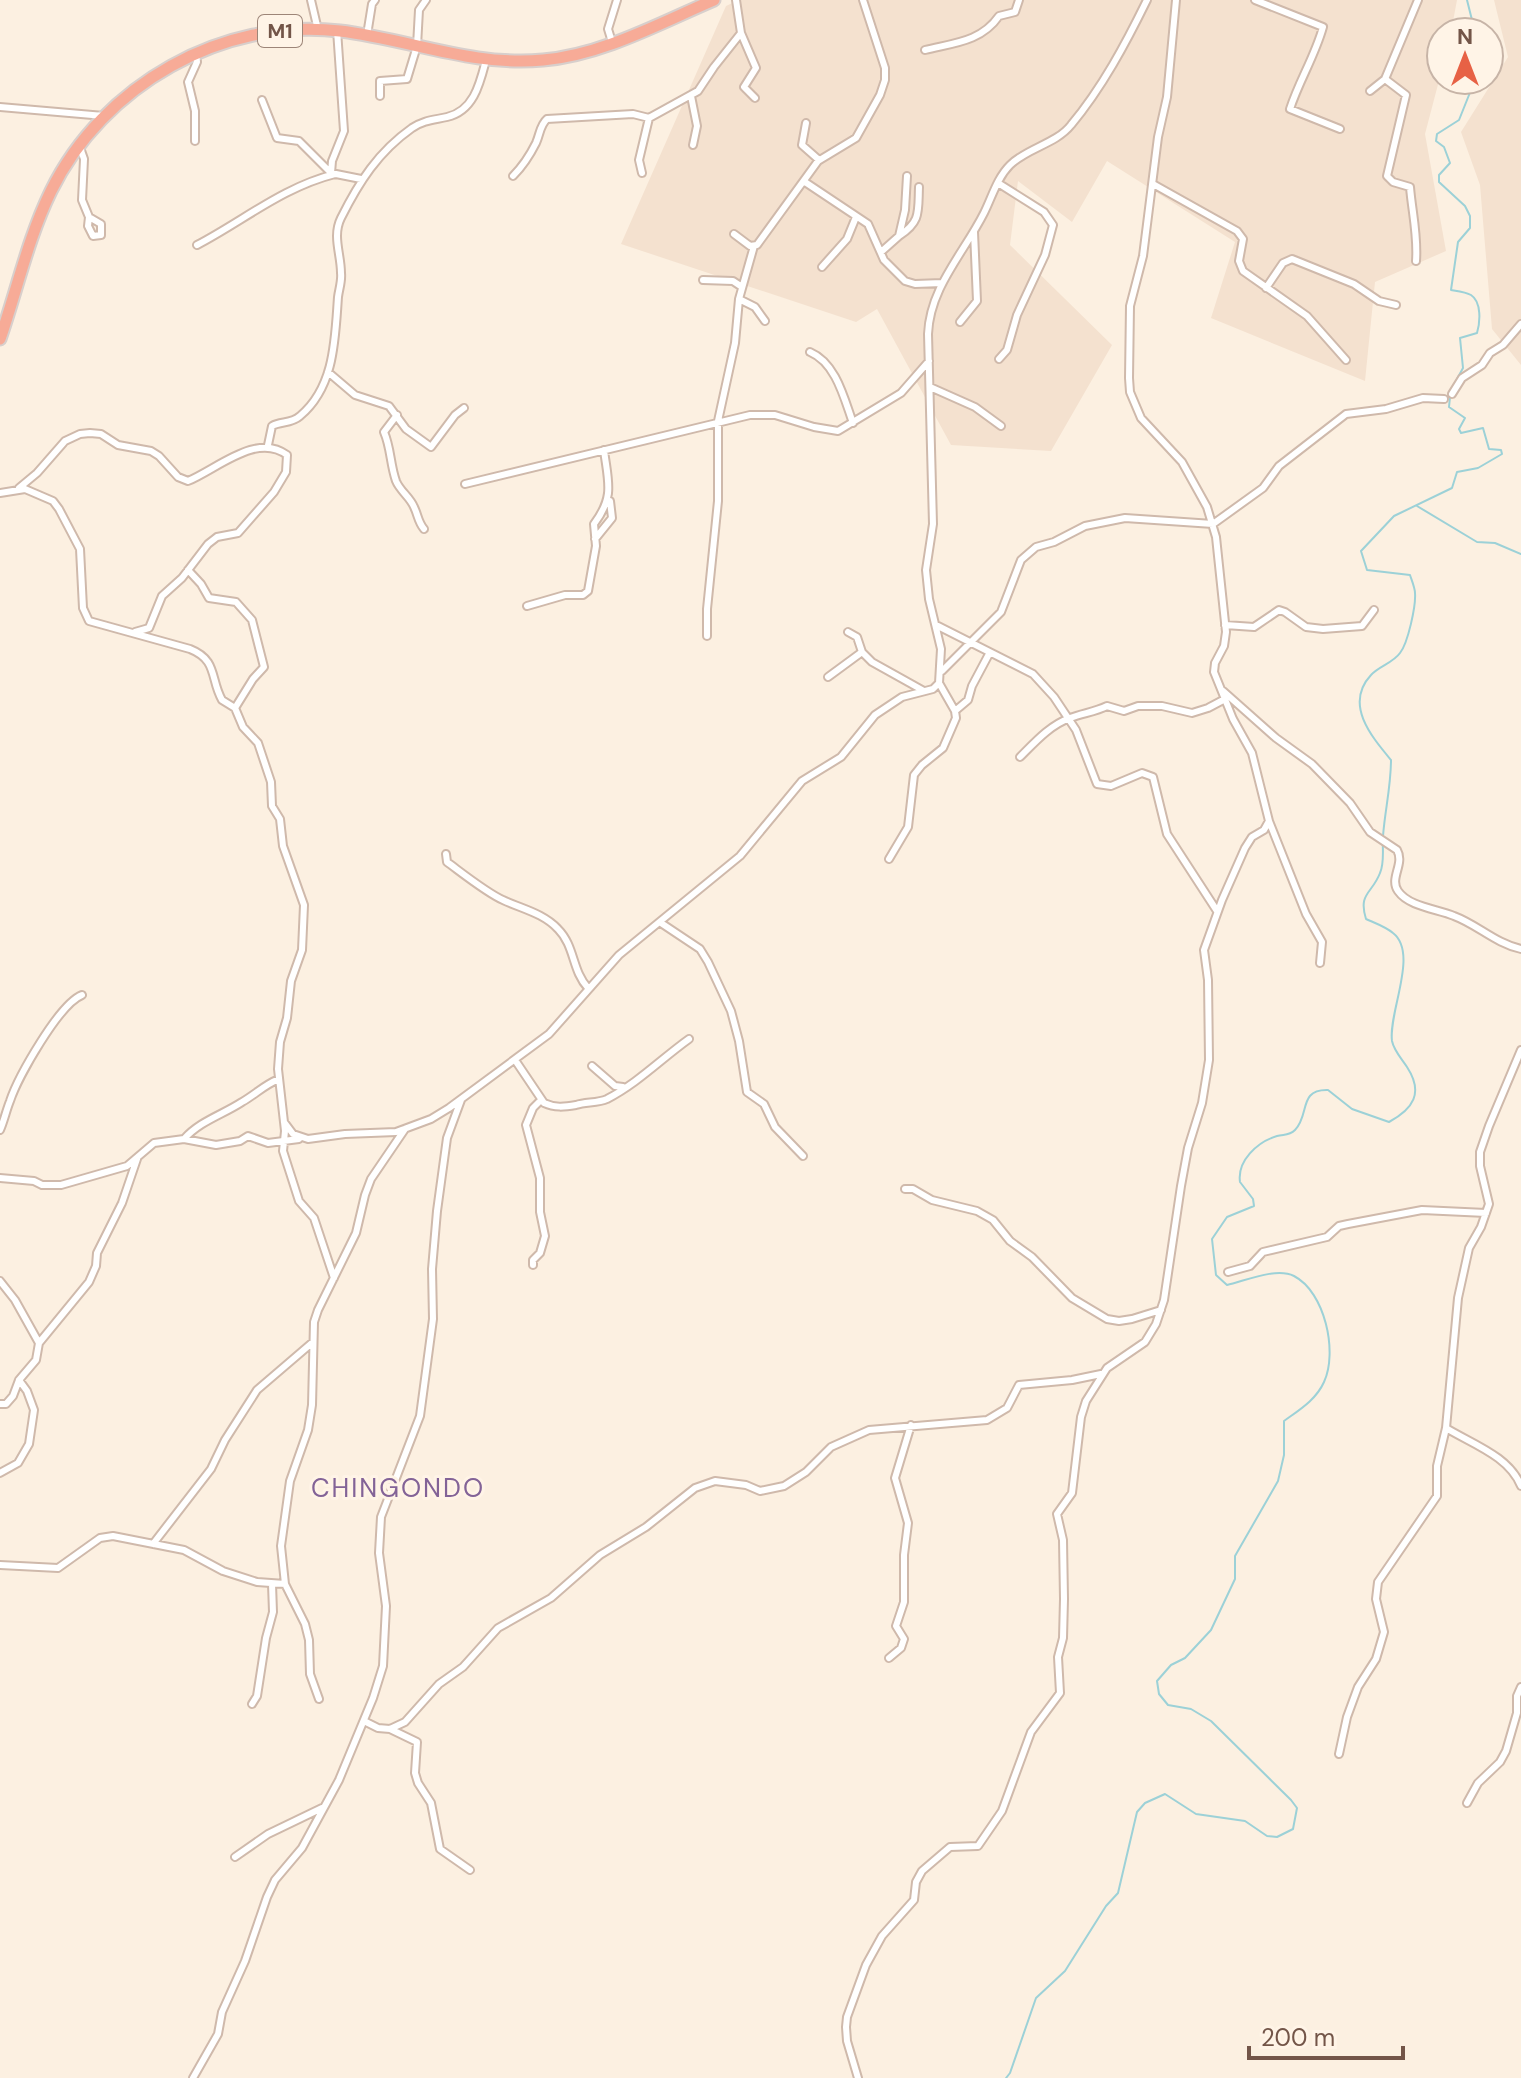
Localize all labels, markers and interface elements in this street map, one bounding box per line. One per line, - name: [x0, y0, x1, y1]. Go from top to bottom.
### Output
- road number: M1: [258, 15, 302, 47]
- north arrow: [1425, 16, 1505, 96]
- text: N: [1457, 22, 1473, 51]
- district label: CHINGONDO: [311, 1471, 485, 1505]
- scale bar: [1249, 2010, 1403, 2060]
- text: 200 m: [1261, 2022, 1335, 2053]

